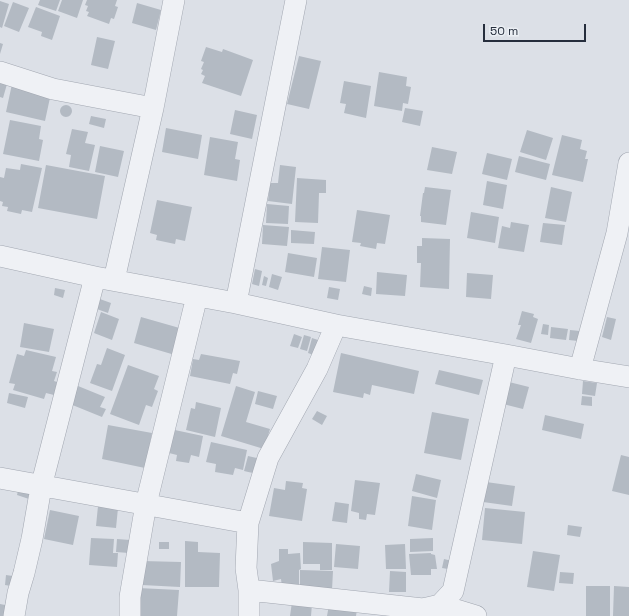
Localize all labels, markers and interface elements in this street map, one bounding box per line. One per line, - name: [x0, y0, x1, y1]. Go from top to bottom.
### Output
- scale bar: [485, 16, 588, 42]
- text: 50 m: [490, 23, 518, 39]

